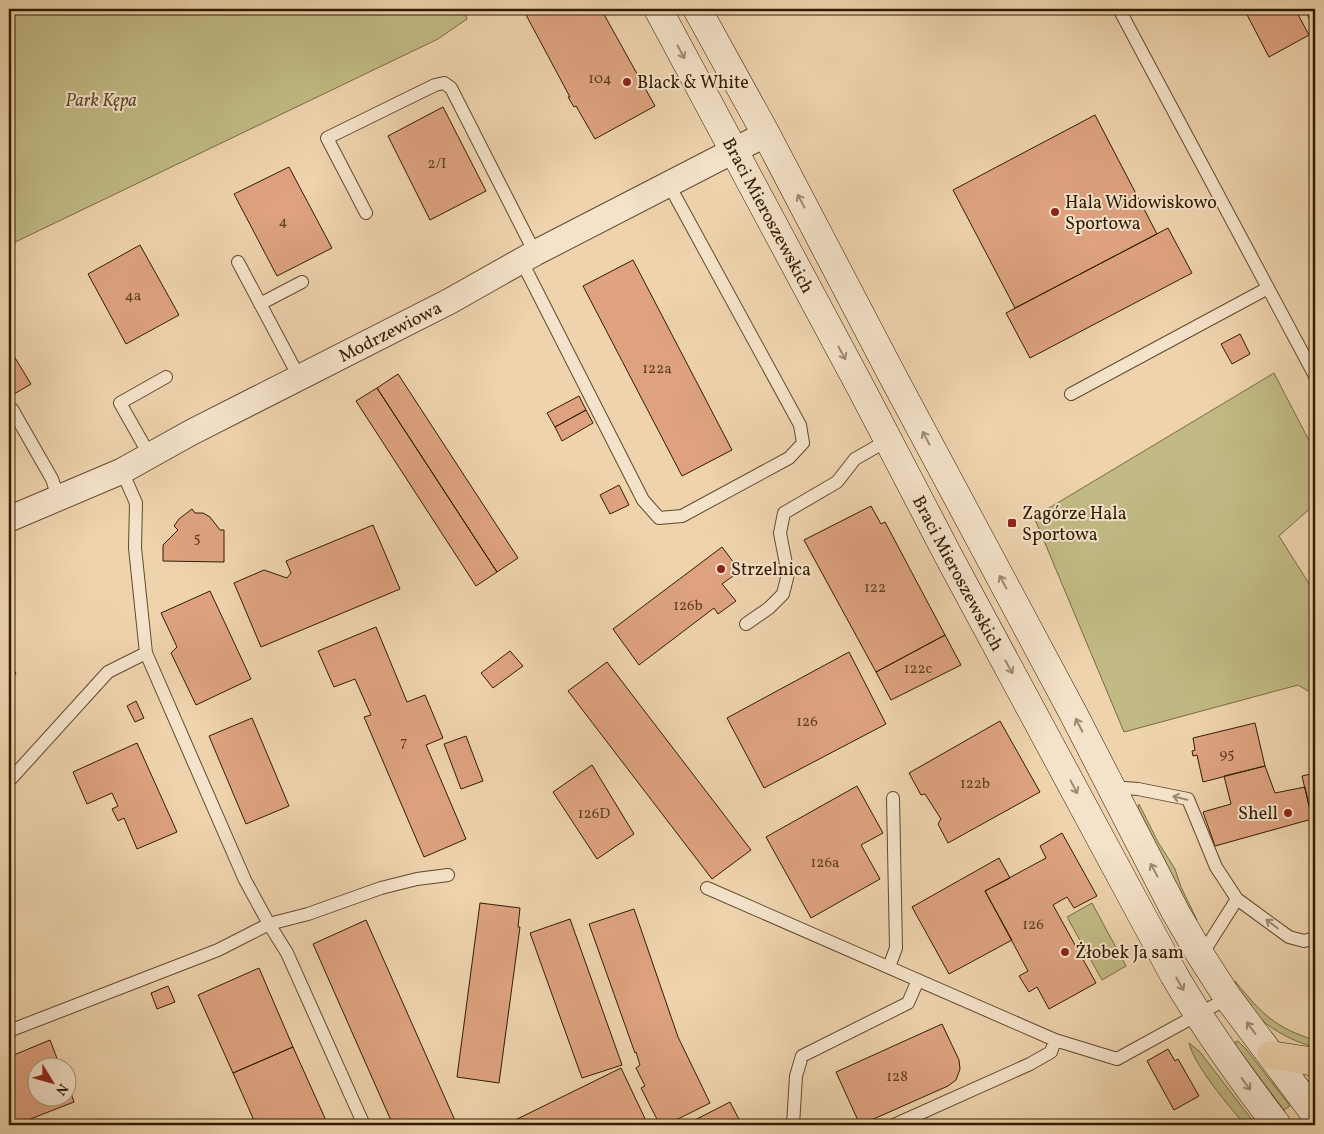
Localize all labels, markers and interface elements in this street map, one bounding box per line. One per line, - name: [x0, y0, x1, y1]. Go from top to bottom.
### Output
- one-way arrow: [676, 44, 686, 59]
- house number: 104: [588, 69, 612, 90]
- place label: Black & White: [637, 71, 749, 96]
- marker: Black & White: [621, 76, 633, 88]
- park label: Park Kępa: [65, 89, 137, 114]
- street label: Braci Mieroszewskich: [715, 134, 819, 298]
- house number: 2/I: [428, 154, 446, 175]
- place label: Hala Widowiskowo Sportowa: [1065, 191, 1217, 237]
- one-way arrow: [796, 194, 806, 209]
- marker: Hala Widowiskowo Sportowa: [1049, 206, 1061, 218]
- house number: 4: [279, 212, 288, 233]
- house number: 4a: [125, 286, 141, 307]
- street label: Modrzewiowa: [335, 296, 447, 369]
- one-way arrow: [837, 346, 847, 361]
- house number: 122a: [642, 359, 672, 380]
- one-way arrow: [921, 431, 931, 446]
- street label: Braci Mieroszewskich: [905, 492, 1009, 656]
- place label: Zagórze Hala Sportowa: [1022, 502, 1127, 548]
- marker: Zagórze Hala Sportowa: [1006, 517, 1018, 529]
- house number: 5: [193, 528, 201, 549]
- place label: Strzelnica: [731, 558, 811, 583]
- marker: Strzelnica: [715, 563, 727, 575]
- one-way arrow: [998, 574, 1008, 589]
- house number: 122: [864, 578, 886, 599]
- house number: 126b: [673, 596, 703, 617]
- house number: 122c: [904, 659, 933, 680]
- one-way arrow: [1004, 659, 1014, 674]
- house number: 126: [796, 712, 818, 733]
- one-way arrow: [1074, 718, 1083, 733]
- house number: 7: [400, 732, 408, 753]
- house number: 95: [1220, 744, 1234, 765]
- house number: 122b: [960, 774, 990, 795]
- one-way arrow: [1069, 780, 1079, 795]
- one-way arrow: [1173, 793, 1189, 802]
- place label: Shell: [1238, 802, 1278, 827]
- house number: 126D: [578, 804, 610, 825]
- marker: Shell: [1282, 807, 1294, 819]
- house number: 126a: [811, 853, 839, 874]
- one-way arrow: [1149, 862, 1159, 877]
- house number: 126: [1022, 915, 1044, 936]
- one-way arrow: [1266, 919, 1279, 930]
- place label: Żłobek Ja sam: [1075, 941, 1184, 966]
- marker: Żłobek Ja sam: [1059, 946, 1071, 958]
- one-way arrow: [1175, 976, 1185, 990]
- one-way arrow: [1246, 1021, 1256, 1035]
- north arrow: [28, 1056, 78, 1106]
- house number: 128: [886, 1067, 908, 1088]
- one-way arrow: [1241, 1077, 1251, 1091]
- text: N: [51, 1079, 72, 1099]

